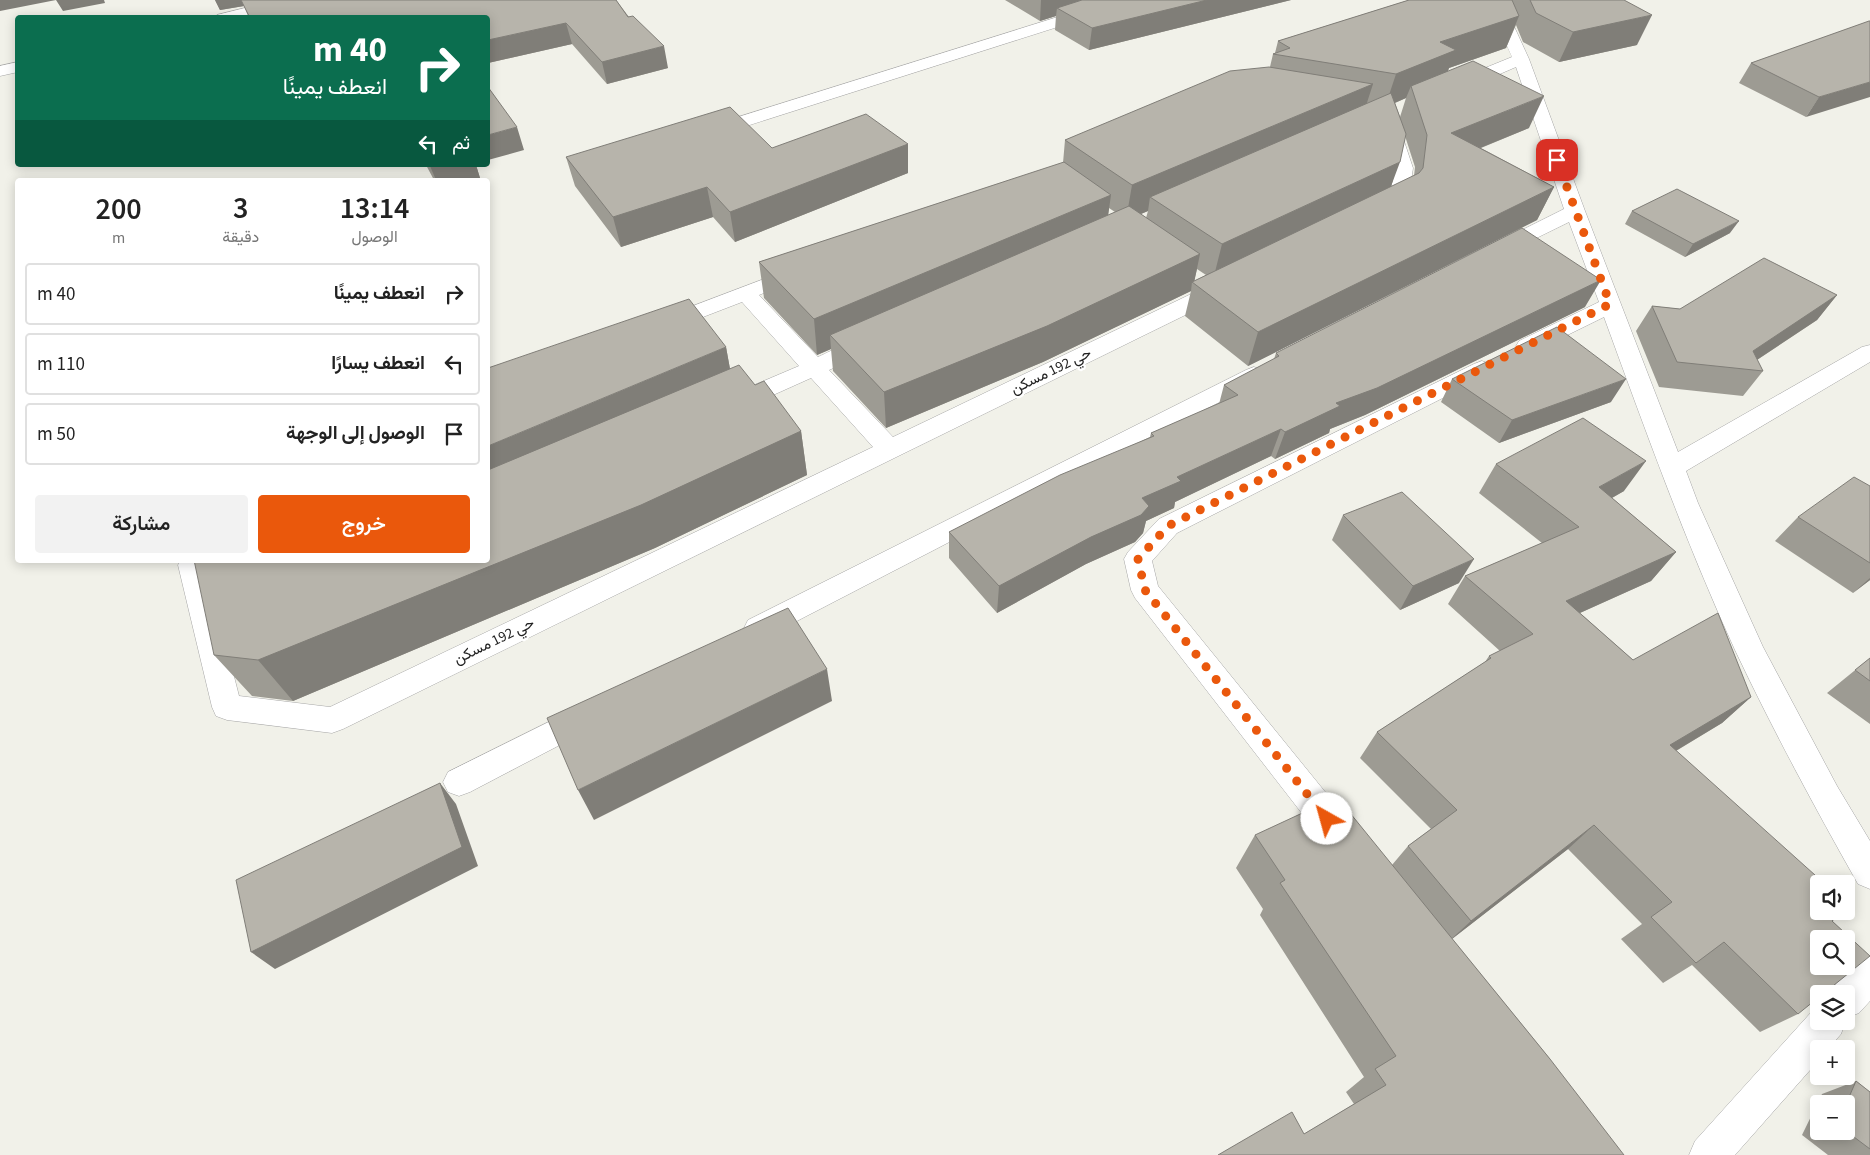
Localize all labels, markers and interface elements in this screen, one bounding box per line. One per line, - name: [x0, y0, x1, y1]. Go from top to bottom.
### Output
- text: 40 m: [313, 25, 387, 75]
- icon: right: [405, 35, 470, 100]
- text: انعطف يمينًا: [283, 71, 387, 103]
- icon: left: [414, 130, 442, 158]
- text: ثم: [452, 130, 470, 157]
- pin: [1536, 139, 1578, 181]
- icon: arrive: [1543, 146, 1571, 174]
- text: 3: [233, 187, 248, 230]
- text: 13:14: [340, 187, 410, 230]
- text: 200: [96, 188, 142, 231]
- text: دقيقة: [222, 226, 259, 248]
- text: الوصول: [352, 226, 398, 248]
- text: m: [112, 227, 125, 249]
- text: انعطف يمينًا: [334, 280, 425, 307]
- icon: right: [440, 280, 468, 308]
- text: 40 m: [37, 281, 75, 308]
- street label: حي 192 مسكن: [1007, 342, 1096, 401]
- text: انعطف يسارًا: [331, 350, 425, 377]
- icon: left: [440, 350, 468, 378]
- text: 110 m: [37, 351, 85, 378]
- text: الوصول إلى الوجهة: [286, 420, 425, 447]
- icon: arrive: [440, 420, 468, 448]
- text: 50 m: [37, 421, 75, 448]
- button: مشاركة: [35, 495, 248, 553]
- button: خروج: [258, 495, 470, 553]
- street label: حي 192 مسكن: [450, 612, 539, 671]
- position arrow: [1300, 792, 1352, 844]
- map controls: [1810, 875, 1855, 1140]
- button: sound: [1810, 875, 1855, 920]
- button: search: [1810, 930, 1855, 975]
- button: layers: [1810, 985, 1855, 1030]
- button: +: [1810, 1040, 1855, 1085]
- button: −: [1810, 1095, 1855, 1140]

